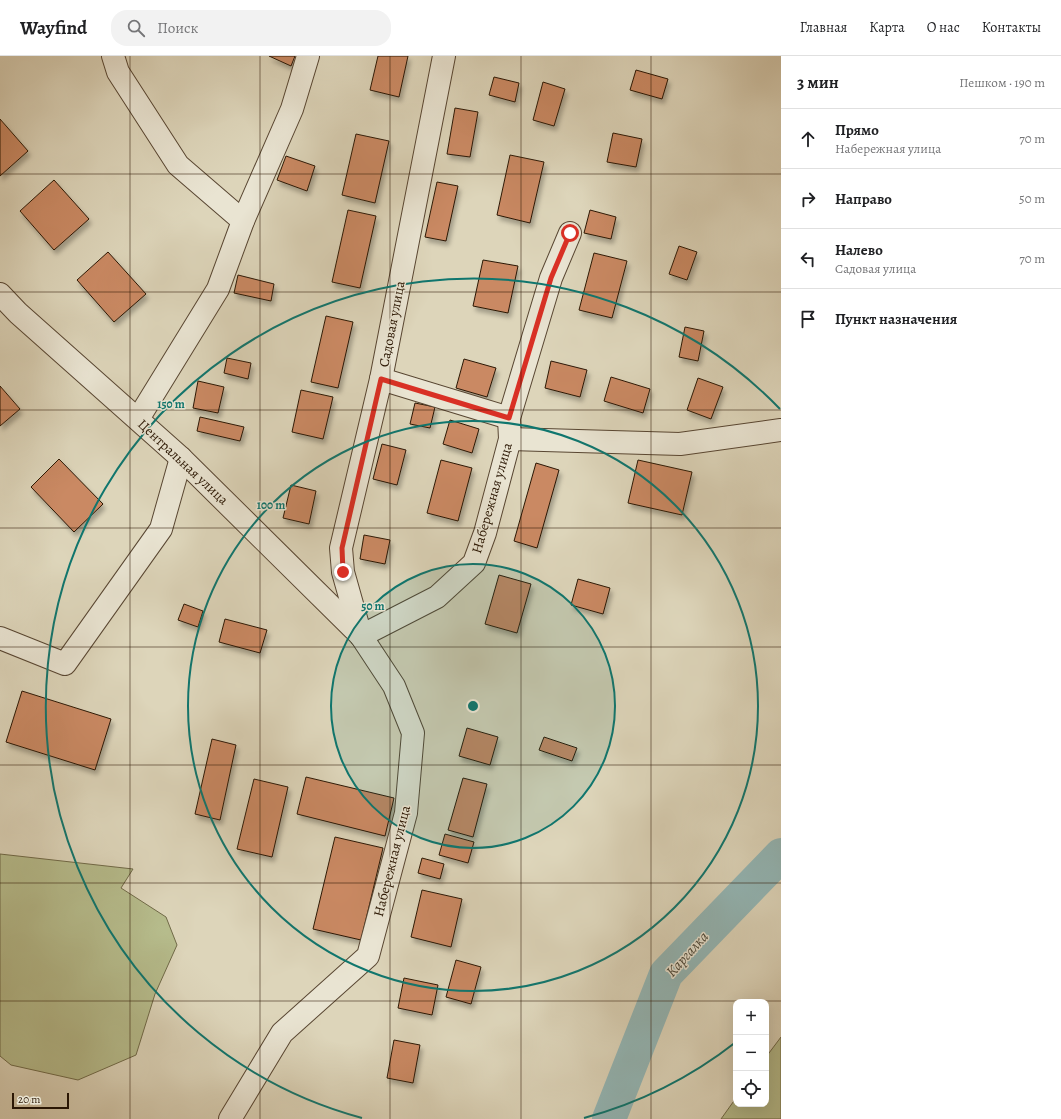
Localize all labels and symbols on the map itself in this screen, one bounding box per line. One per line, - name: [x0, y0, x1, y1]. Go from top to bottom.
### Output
- route start: [561, 224, 579, 242]
- street label: Садовая улица: [374, 279, 410, 369]
- text: 150 m: [157, 396, 185, 412]
- street label: Центральная улица: [134, 415, 233, 509]
- street label: Набережная улица: [467, 440, 517, 556]
- text: 100 m: [257, 497, 285, 513]
- route end: [334, 563, 352, 581]
- text: 50 m: [361, 598, 385, 614]
- centre of rings: [466, 699, 480, 713]
- street label: Набережная улица: [369, 803, 415, 919]
- water label: Каргалка: [661, 927, 713, 981]
- scale bar: [12, 1091, 69, 1110]

